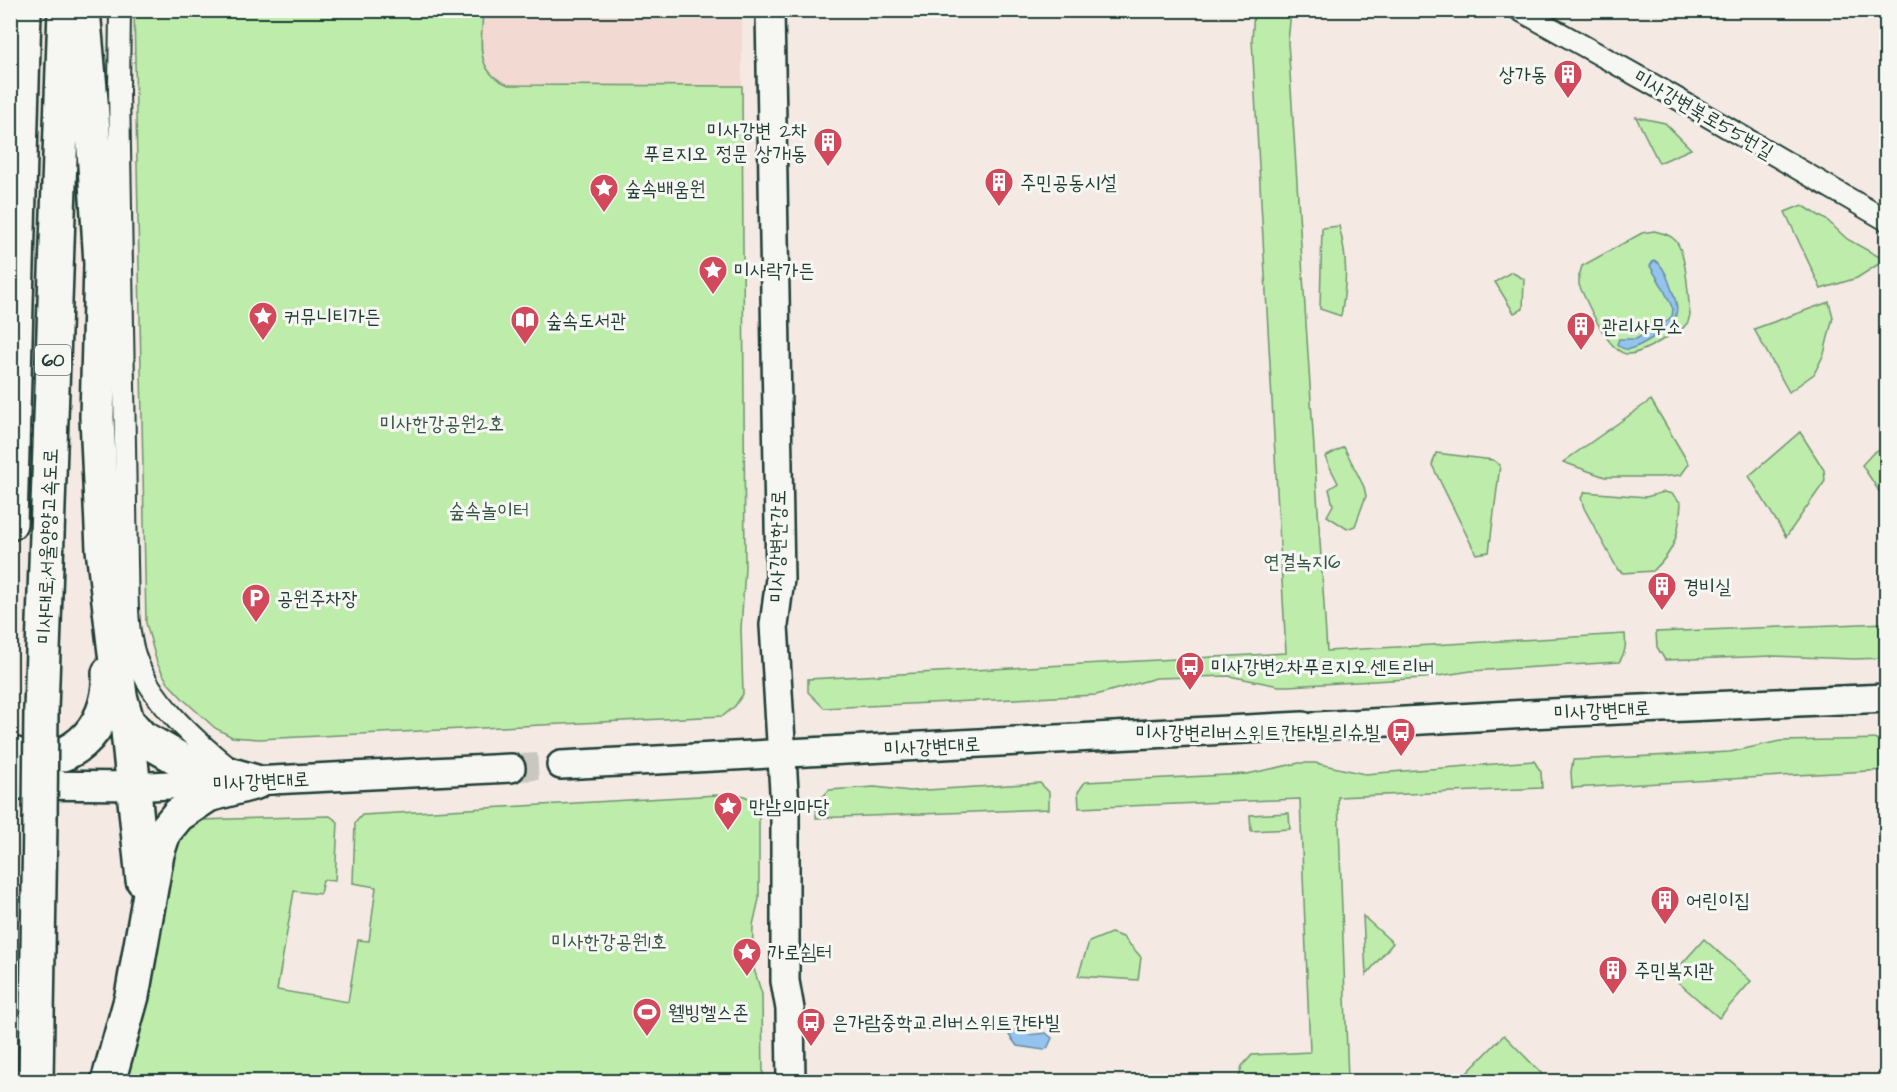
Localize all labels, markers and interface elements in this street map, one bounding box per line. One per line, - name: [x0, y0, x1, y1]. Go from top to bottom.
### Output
- building icon: 상가동: [1552, 58, 1584, 100]
- place label: 상가동: [1499, 61, 1547, 89]
- street label: 미사강변북로55번길: [1628, 63, 1779, 166]
- place label: 미사강변 2차 푸르지오 정문 상가1동: [644, 117, 807, 168]
- building icon: 미사강변 2차 푸르지오 정문 상가1동: [812, 126, 844, 168]
- building icon: 주민공동시설: [983, 166, 1015, 208]
- place label: 주민공동시설: [1020, 169, 1117, 197]
- place icon: 숲속배움원: [588, 172, 620, 214]
- place label: 숲속배움원: [625, 175, 705, 203]
- place icon: 미사락가든: [697, 254, 729, 296]
- place label: 미사락가든: [734, 257, 814, 285]
- place icon: 커뮤니티가든: [247, 300, 279, 342]
- place label: 커뮤니티가든: [284, 303, 381, 331]
- library icon: 숲속도서관: [509, 304, 541, 346]
- place label: 숲속도서관: [546, 307, 626, 335]
- building icon: 관리사무소: [1565, 310, 1597, 352]
- place label: 관리사무소: [1602, 313, 1682, 341]
- road number: 60: [35, 345, 71, 375]
- park label: 미사한강공원2호: [380, 410, 504, 438]
- street label: 미사대로;서울양양고속도로: [31, 448, 65, 644]
- street label: 미사강변한강로: [763, 489, 793, 603]
- park label: 숲속놀이터: [449, 497, 529, 525]
- park label: 연결녹지6: [1264, 548, 1341, 576]
- building icon: 경비실: [1646, 570, 1678, 612]
- place label: 경비실: [1683, 573, 1731, 601]
- parking icon: 공원주차장: [240, 582, 272, 624]
- place label: 공원주차장: [277, 585, 357, 613]
- bus stop icon: 미사강변2차푸르지오.센트리버: [1174, 650, 1206, 692]
- place label: 미사강변2차푸르지오.센트리버: [1211, 653, 1434, 681]
- street label: 미사강변대로: [1553, 694, 1651, 728]
- bus stop icon: 미사강변리버스위트칸타빌.리슈빌: [1385, 716, 1417, 758]
- place label: 미사강변리버스위트칸타빌.리슈빌: [1136, 719, 1381, 747]
- street label: 미사강변대로: [883, 730, 981, 764]
- street label: 미사강변대로: [212, 765, 310, 799]
- place icon: 만남의마당: [712, 790, 744, 832]
- place label: 만남의마당: [749, 793, 829, 821]
- building icon: 어린이집: [1649, 884, 1681, 926]
- place label: 어린이집: [1686, 887, 1750, 915]
- park label: 미사한강공원1호: [551, 928, 667, 956]
- place icon: 가로쉼터: [731, 936, 763, 978]
- place label: 가로쉼터: [768, 939, 832, 967]
- building icon: 주민복지관: [1597, 954, 1629, 996]
- place label: 주민복지관: [1634, 957, 1714, 985]
- sports icon: 웰빙헬스존: [631, 996, 663, 1038]
- place label: 웰빙헬스존: [668, 999, 748, 1027]
- bus stop icon: 은가람중학교.리버스위트칸타빌: [795, 1006, 827, 1048]
- place label: 은가람중학교.리버스위트칸타빌: [832, 1009, 1061, 1037]

